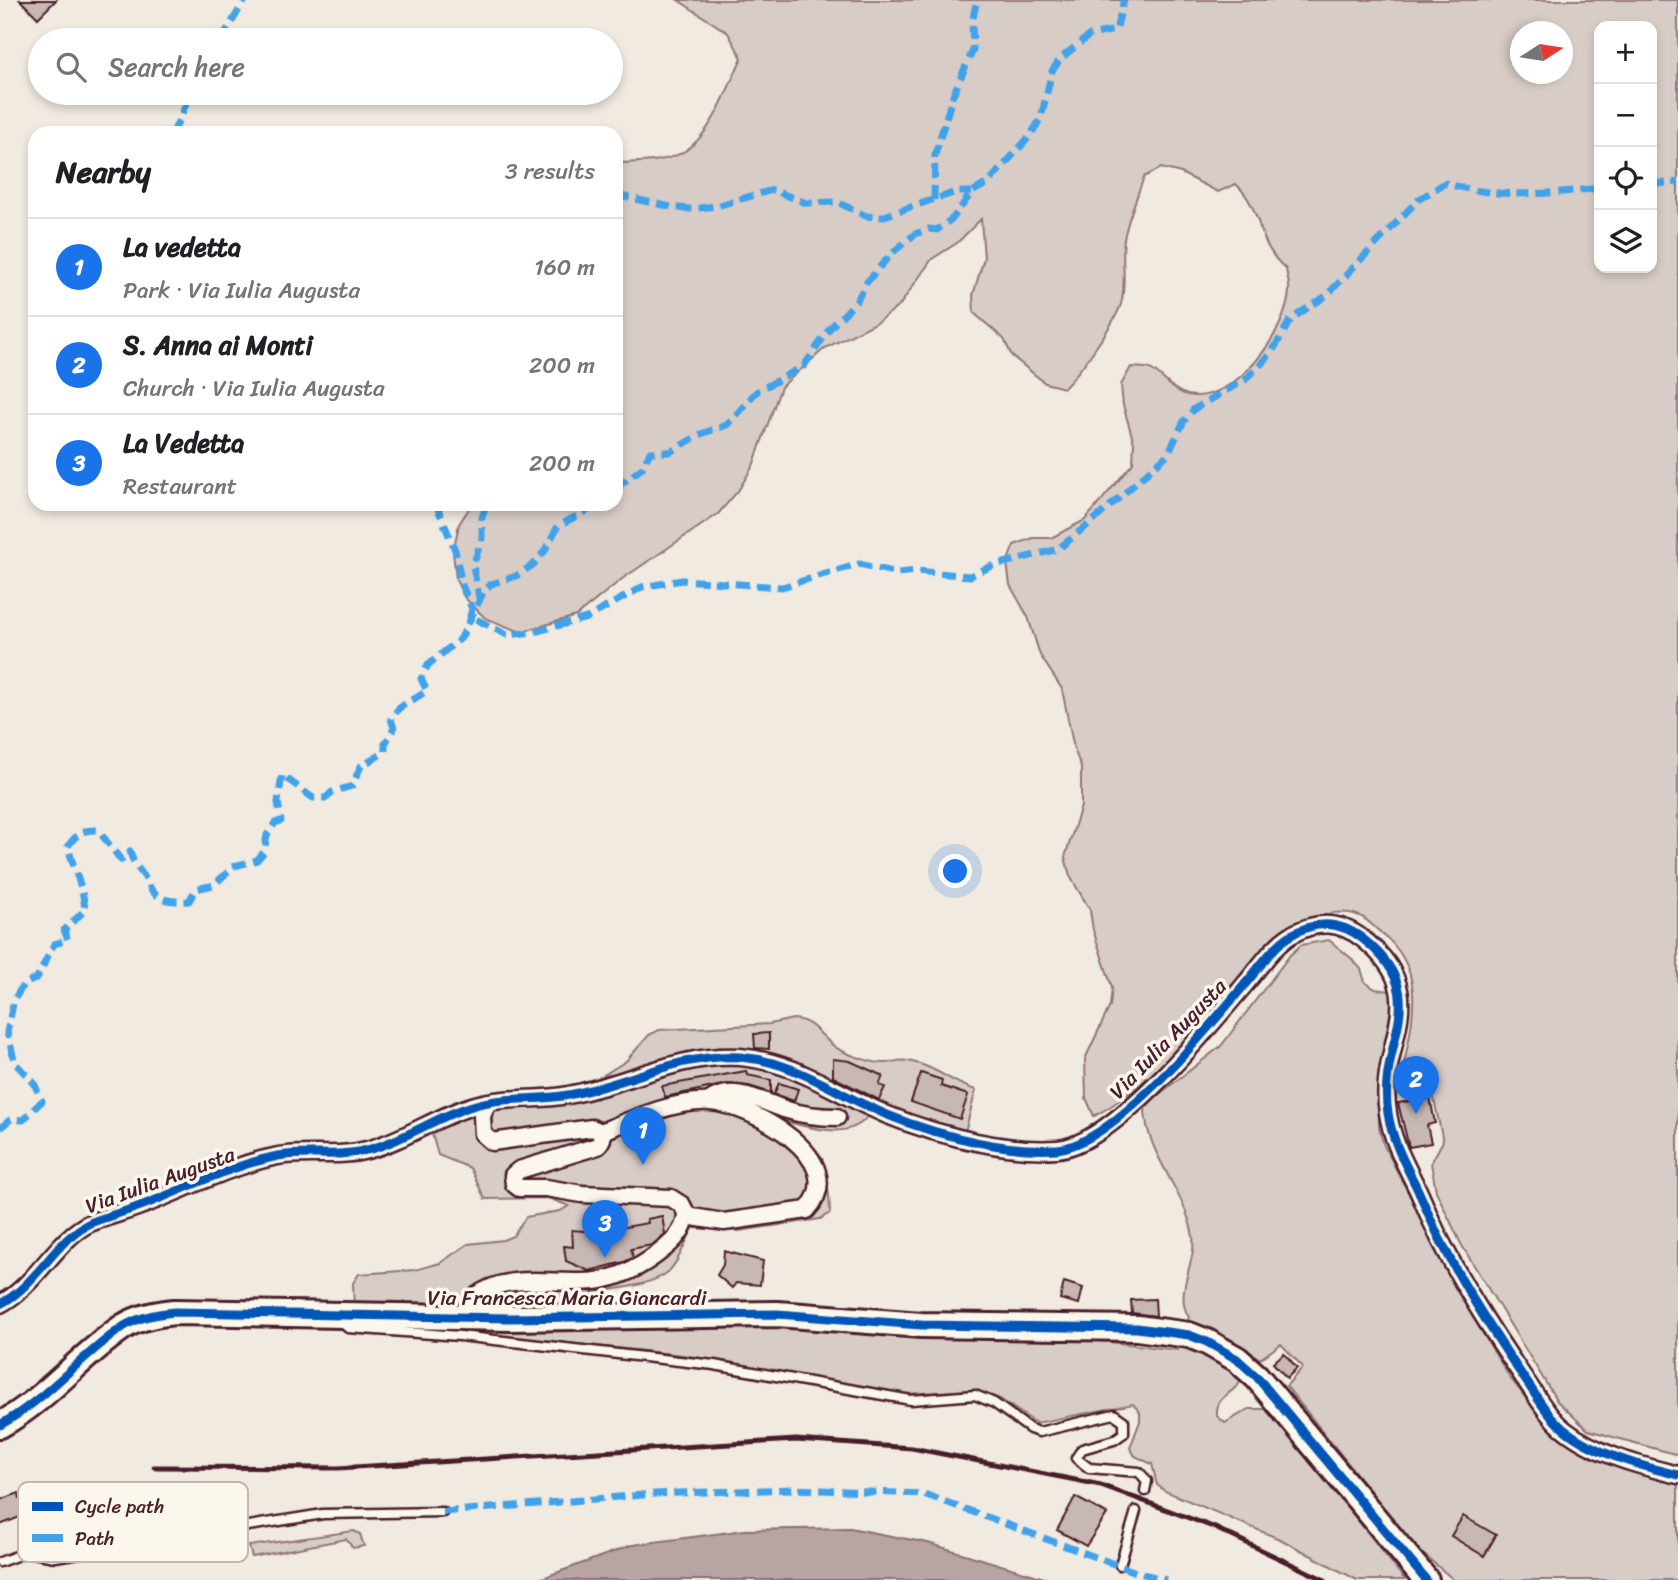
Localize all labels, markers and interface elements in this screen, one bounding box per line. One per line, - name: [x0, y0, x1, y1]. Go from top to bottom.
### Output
- north arrow: [1510, 21, 1573, 84]
- map controls: [1594, 21, 1657, 273]
- button: +: [1594, 21, 1657, 84]
- search box: [28, 28, 623, 105]
- text: Search here: [108, 44, 245, 90]
- icon: search: [52, 48, 90, 86]
- button: −: [1594, 84, 1657, 147]
- text: Nearby: [56, 145, 151, 199]
- button: locate: [1594, 147, 1657, 210]
- text: 3 results: [505, 151, 595, 192]
- button: layers: [1594, 210, 1657, 273]
- text: La vedetta: [123, 224, 241, 270]
- text: 1: [74, 247, 84, 288]
- text: 160 m: [534, 247, 595, 288]
- text: Park · Via Iulia Augusta: [123, 270, 360, 311]
- text: S. Anna ai Monti: [123, 322, 313, 368]
- text: 2: [72, 345, 86, 386]
- text: 200 m: [529, 345, 595, 386]
- text: Church · Via Iulia Augusta: [123, 368, 384, 409]
- text: La Vedetta: [123, 420, 244, 466]
- text: 3: [73, 443, 85, 484]
- text: 200 m: [529, 443, 595, 484]
- text: Restaurant: [123, 466, 237, 507]
- your location: [938, 854, 972, 888]
- street label: Via Iulia Augusta: [1100, 969, 1236, 1109]
- pin: 2: [1393, 1056, 1439, 1114]
- pin: 1: [620, 1107, 666, 1165]
- street label: Via Iulia Augusta: [80, 1135, 241, 1225]
- pin: 3: [582, 1200, 628, 1258]
- street label: Via Francesca Maria Giancardi: [428, 1279, 708, 1317]
- legend: [18, 1482, 248, 1562]
- text: Cycle path: [75, 1490, 164, 1523]
- text: Path: [75, 1522, 114, 1555]

